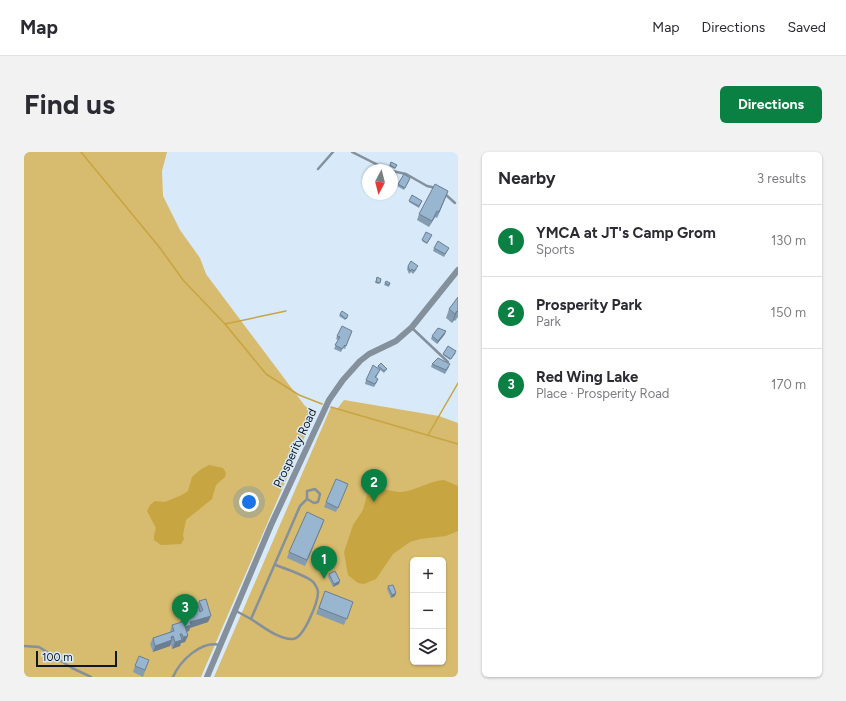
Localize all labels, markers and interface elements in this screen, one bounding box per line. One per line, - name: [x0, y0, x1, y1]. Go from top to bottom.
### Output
- text: Map: [20, 16, 58, 39]
- text: Map: [652, 19, 680, 36]
- text: Directions: [702, 19, 765, 36]
- text: Saved: [787, 19, 826, 36]
- button: Directions: [720, 86, 822, 123]
- text: Find us: [24, 87, 115, 121]
- north arrow: [362, 164, 398, 200]
- text: Nearby: [498, 168, 556, 188]
- text: 3 results: [757, 171, 806, 186]
- text: YMCA at JT's Camp Grom: [536, 224, 716, 242]
- text: 1: [508, 233, 514, 248]
- text: 130 m: [771, 233, 806, 248]
- text: Sports: [536, 242, 575, 257]
- text: Prosperity Park: [536, 296, 642, 314]
- text: 2: [507, 305, 515, 320]
- text: 150 m: [771, 305, 806, 320]
- text: Park: [536, 314, 561, 329]
- text: Red Wing Lake: [536, 368, 638, 386]
- text: 3: [507, 377, 515, 392]
- text: 170 m: [771, 377, 806, 392]
- text: Place · Prosperity Road: [536, 386, 669, 401]
- street label: Prosperity Road: [271, 406, 319, 490]
- pin: 2: [361, 469, 387, 502]
- your location: [239, 492, 259, 512]
- pin: 1: [311, 546, 337, 579]
- map controls: [410, 557, 446, 665]
- button: +: [410, 557, 446, 593]
- button: −: [410, 593, 446, 629]
- pin: 3: [172, 594, 198, 627]
- button: layers: [410, 629, 446, 665]
- scale bar: [36, 649, 117, 668]
- text: 100 m: [42, 651, 73, 664]

